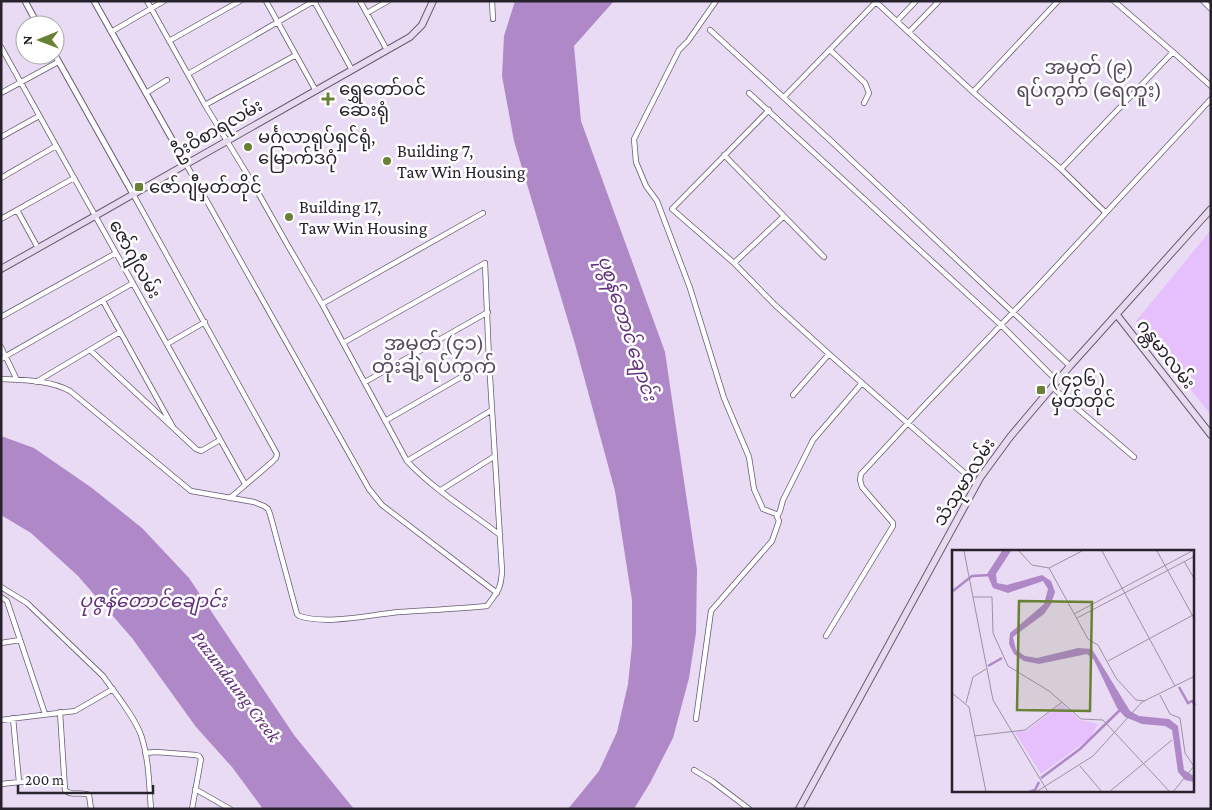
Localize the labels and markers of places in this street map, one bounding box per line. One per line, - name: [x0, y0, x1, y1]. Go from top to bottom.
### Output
- place label: ရွှေတော်ဝင် ဆေးရုံ: [339, 76, 426, 125]
- marker: ရွှေတော်ဝင် ဆေးရုံ: [321, 92, 335, 106]
- place label: မင်္ဂလာရုပ်ရှင်ရုံ, မြောက်ဒဂုံ: [258, 124, 375, 173]
- marker: မင်္ဂလာရုပ်ရှင်ရုံ, မြောက်ဒဂုံ: [242, 141, 254, 153]
- place label: Building 7, Taw Win Housing: [397, 141, 526, 182]
- marker: Building 7, Taw Win Housing: [381, 155, 393, 167]
- place label: ဇော်ဂျီမှတ်တိုင်: [149, 173, 262, 202]
- marker: ဇော်ဂျီမှတ်တိုင်: [133, 181, 145, 193]
- place label: Building 17, Taw Win Housing: [299, 197, 428, 238]
- marker: Building 17, Taw Win Housing: [283, 211, 295, 223]
- place label: ( ၄၃၆ ) မှတ်တိုင်: [1051, 368, 1115, 416]
- marker: ( ၄၃၆ ) မှတ်တိုင်: [1035, 384, 1047, 396]

